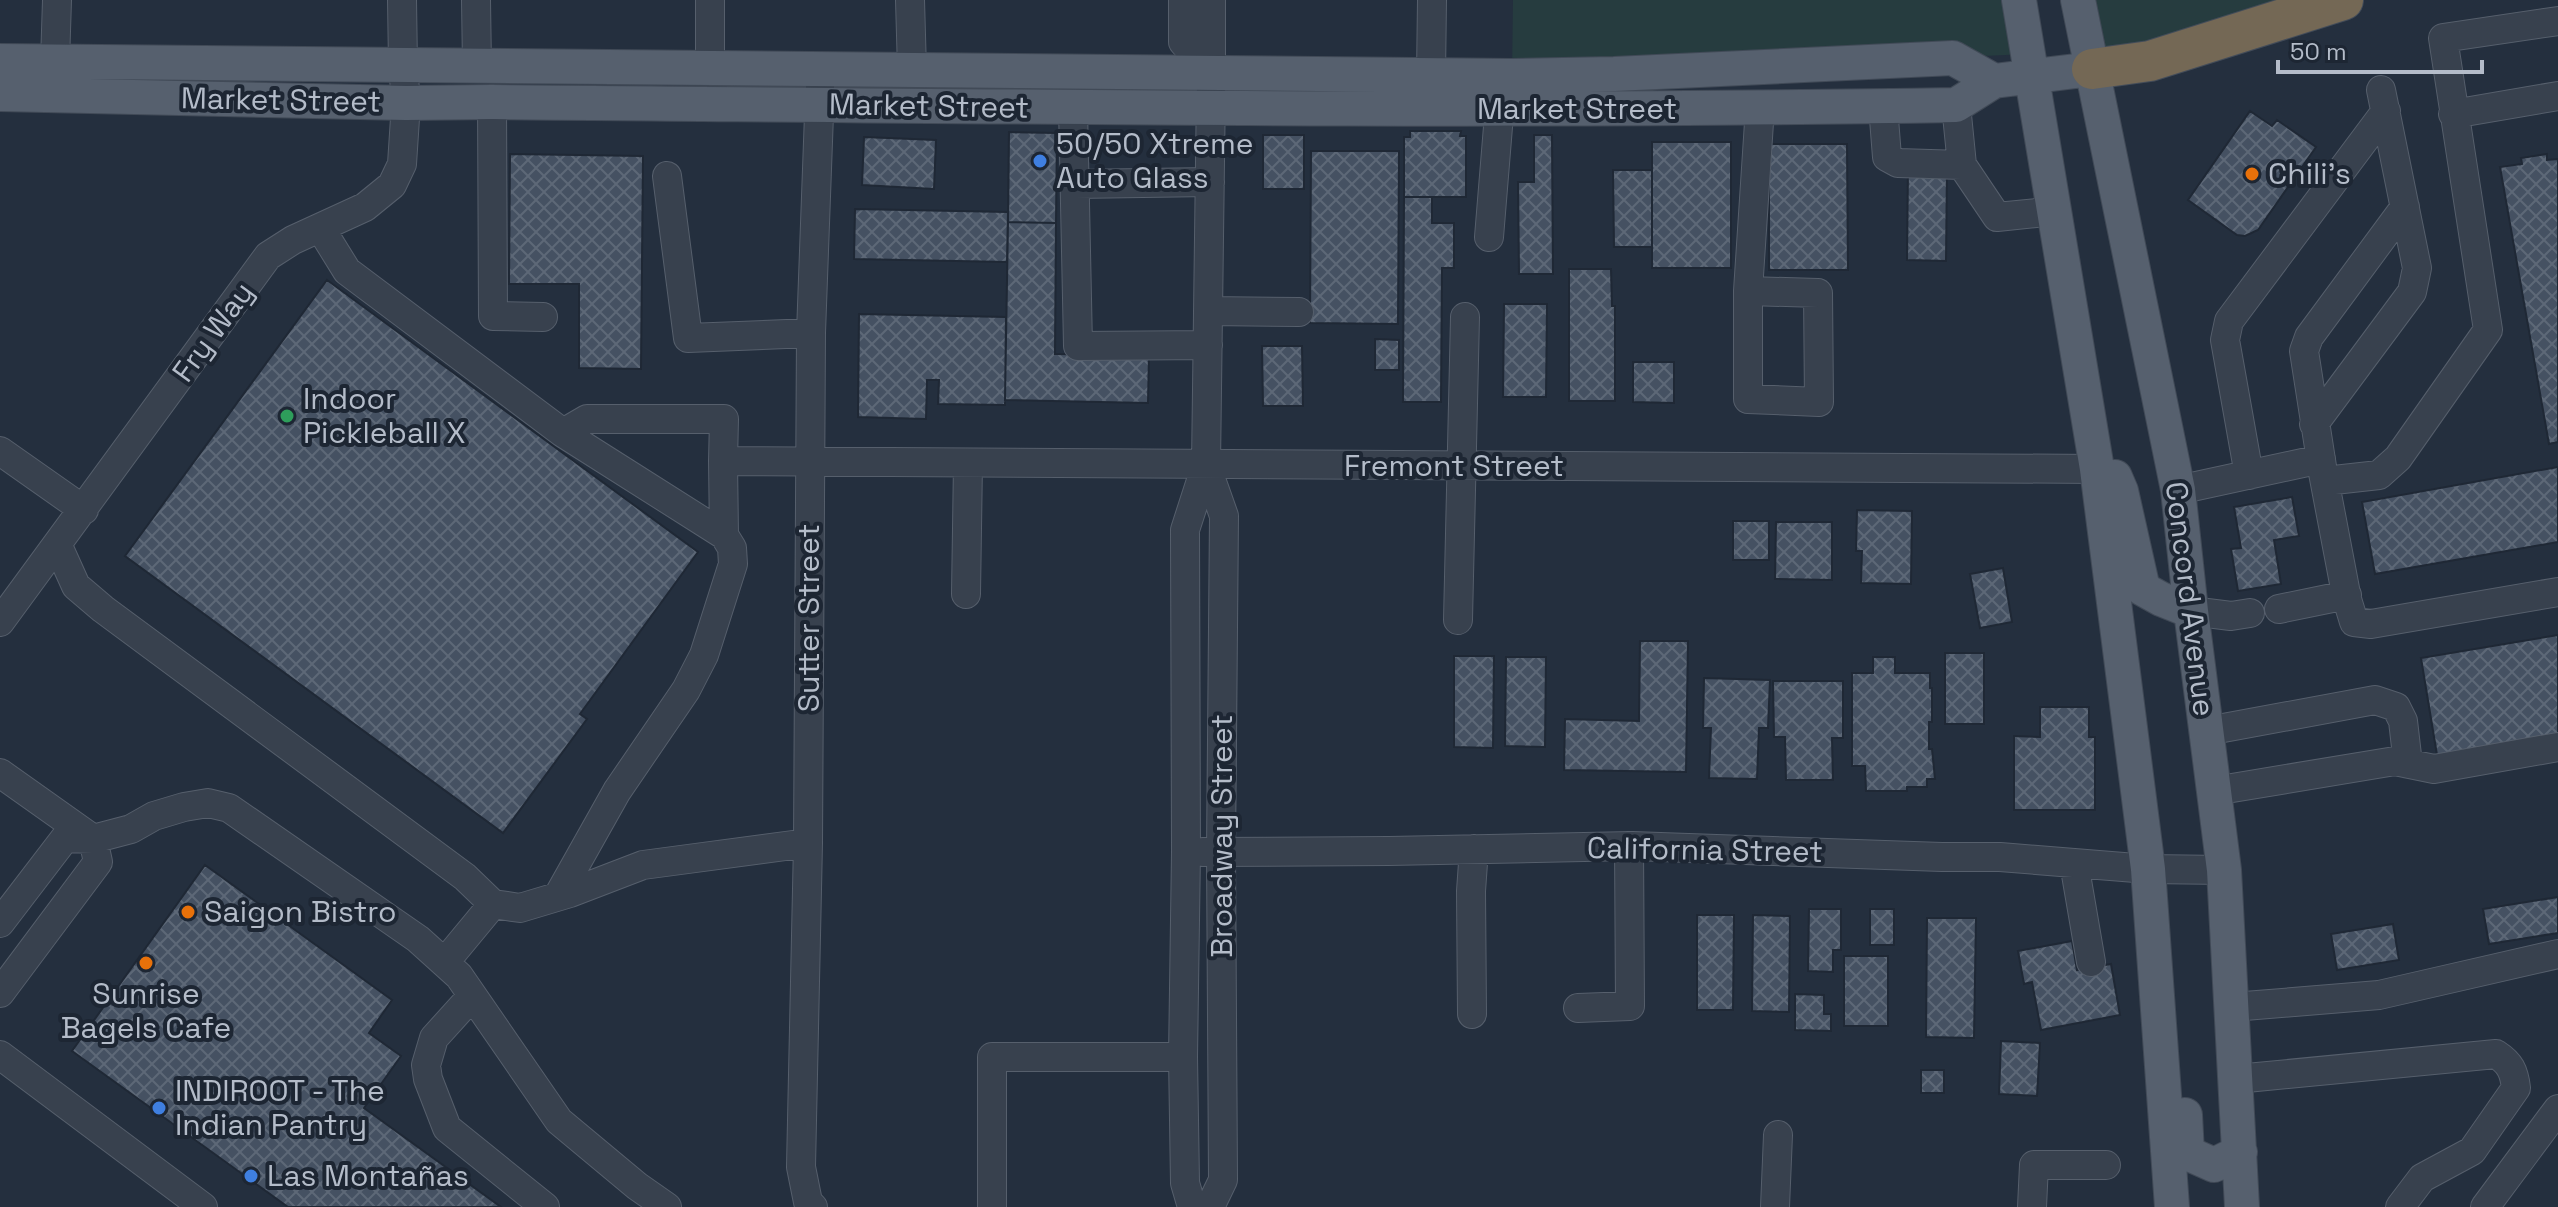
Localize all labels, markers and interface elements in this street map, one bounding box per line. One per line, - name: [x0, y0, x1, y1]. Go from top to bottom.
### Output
- scale bar: [2278, 24, 2482, 74]
- text: 50 m: [2290, 36, 2347, 67]
- street label: Market Street: [181, 78, 381, 121]
- street label: Market Street: [829, 84, 1029, 127]
- street label: Market Street: [1477, 89, 1677, 128]
- place label: 50/50 Xtreme Auto Glass: [1056, 124, 1254, 197]
- marker: 50/50 Xtreme Auto Glass: [1031, 152, 1049, 170]
- place label: Chili's: [2268, 154, 2351, 193]
- marker: Chili's: [2243, 165, 2261, 183]
- street label: Fry Way: [163, 274, 262, 390]
- place label: Indoor Pickleball X: [303, 379, 466, 452]
- marker: Indoor Pickleball X: [278, 407, 296, 425]
- street label: Fremont Street: [1344, 446, 1564, 485]
- street label: Concord Avenue: [2157, 479, 2224, 718]
- street label: Sutter Street: [789, 524, 828, 712]
- street label: Broadway Street: [1202, 714, 1241, 958]
- street label: California Street: [1587, 828, 1823, 871]
- place label: Saigon Bistro: [204, 892, 397, 931]
- marker: Saigon Bistro: [179, 903, 197, 921]
- marker: Sunrise Bagels Cafe: [137, 954, 155, 972]
- place label: Sunrise Bagels Cafe: [61, 974, 231, 1047]
- place label: INDIROOT - The Indian Pantry: [175, 1071, 385, 1144]
- marker: INDIROOT - The Indian Pantry: [150, 1099, 168, 1117]
- place label: Las Montañas: [267, 1156, 469, 1195]
- marker: Las Montañas: [242, 1167, 260, 1185]

